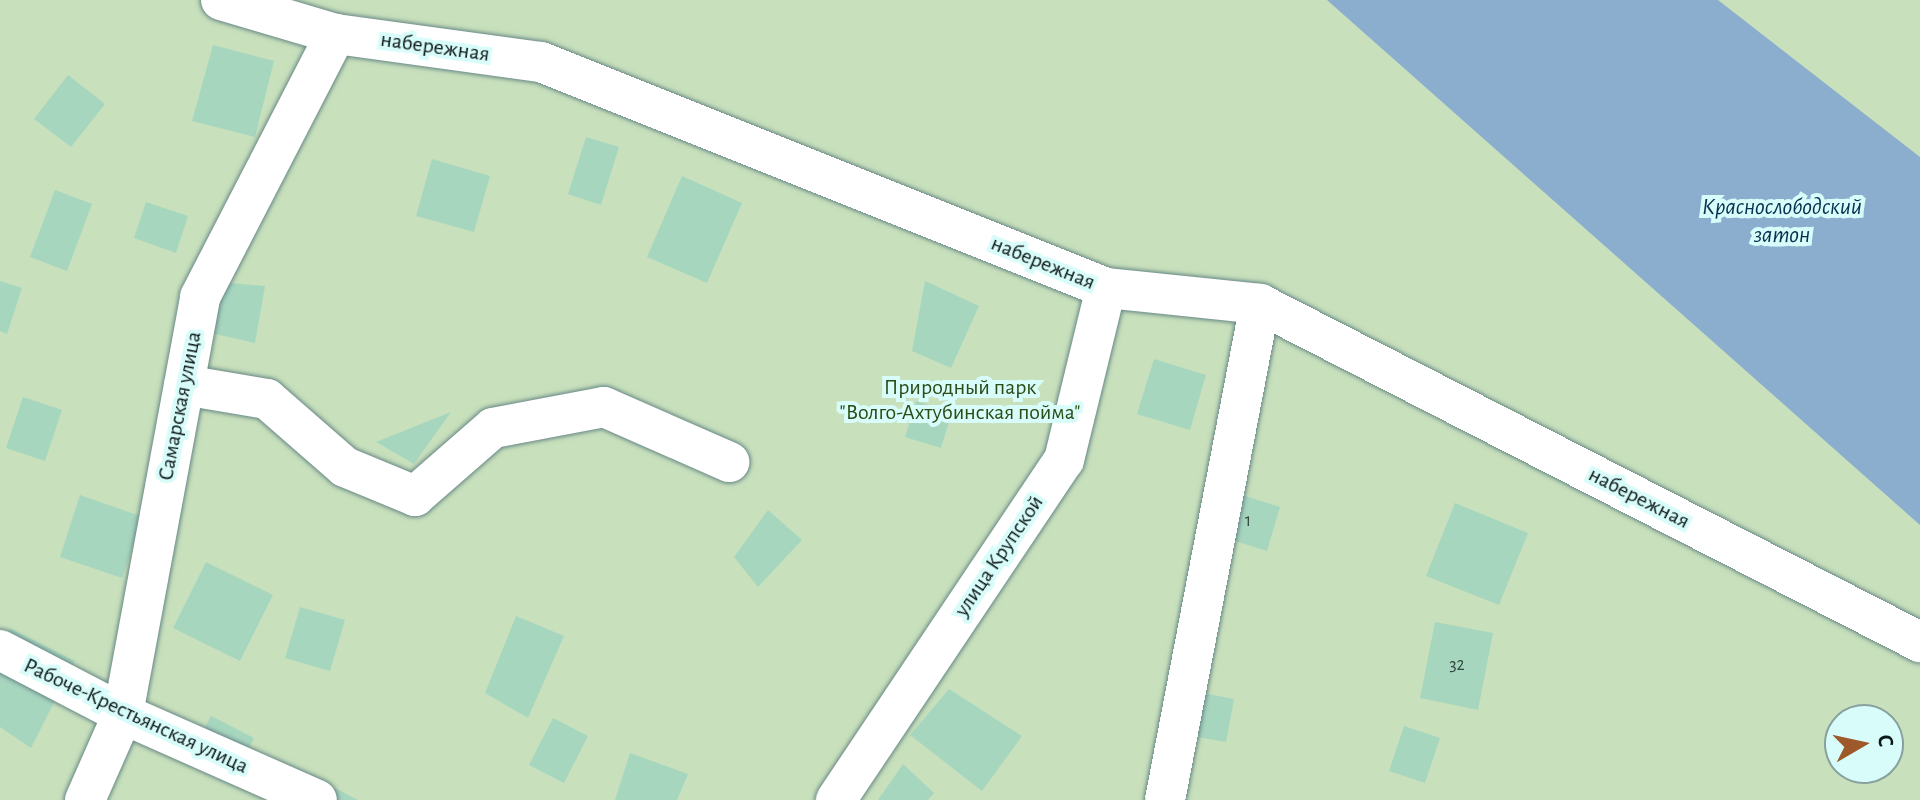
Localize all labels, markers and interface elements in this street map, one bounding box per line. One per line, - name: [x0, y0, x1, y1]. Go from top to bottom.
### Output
- street label: набережная: [379, 26, 491, 68]
- water label: Краснослободский затон: [1702, 194, 1862, 250]
- street label: набережная: [987, 230, 1099, 296]
- street label: Самарская улица: [153, 329, 207, 483]
- park label: Природный парк "Волго-Ахтубинская пойма": [840, 374, 1080, 426]
- street label: набережная: [1584, 461, 1694, 535]
- street label: улица Крупской: [949, 490, 1049, 622]
- house number: 1: [1245, 510, 1251, 532]
- street label: Рабоче-Крестьянская улица: [19, 652, 253, 780]
- house number: 32: [1449, 654, 1465, 676]
- north arrow: [1824, 704, 1904, 784]
- text: С: [1874, 733, 1898, 748]

